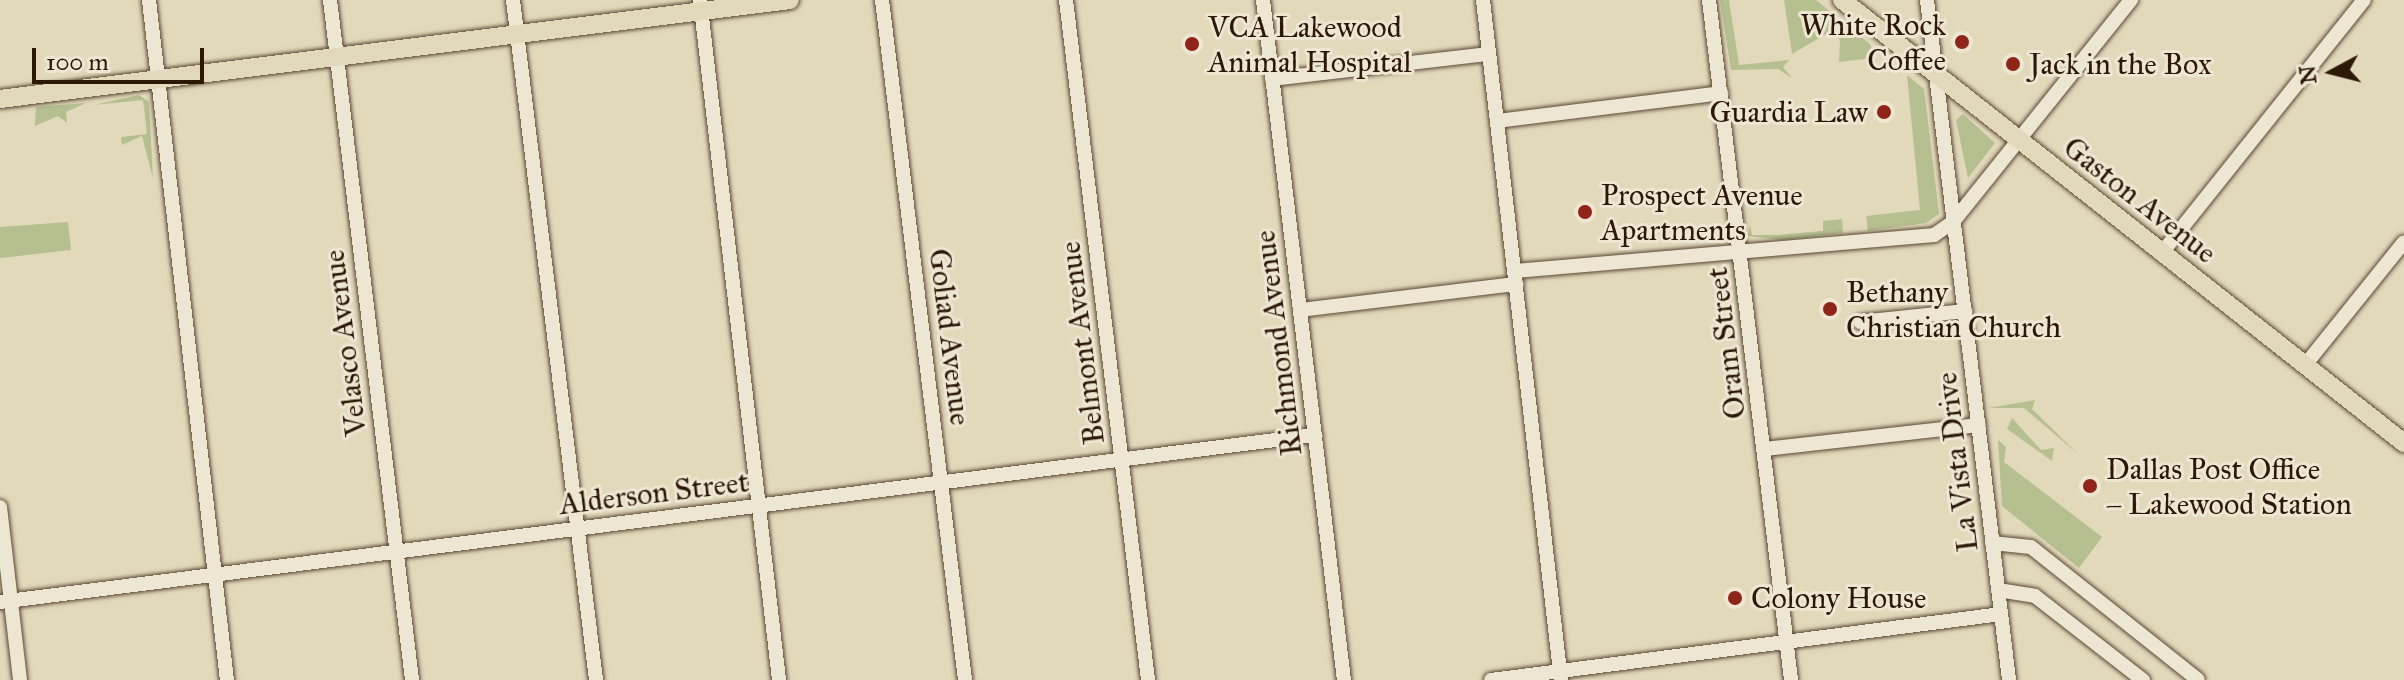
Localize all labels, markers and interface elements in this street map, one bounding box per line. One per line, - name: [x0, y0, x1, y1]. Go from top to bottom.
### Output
- place label: White Rock Coffee: [1800, 7, 1946, 78]
- place label: VCA Lakewood Animal Hospital: [1208, 9, 1412, 80]
- scale bar: [36, 32, 208, 82]
- north arrow: [2292, 32, 2372, 112]
- marker: White Rock Coffee: [1953, 33, 1971, 51]
- marker: VCA Lakewood Animal Hospital: [1183, 35, 1201, 53]
- place label: Jack in the Box: [2029, 46, 2212, 82]
- text: 100 m: [46, 47, 109, 77]
- marker: Jack in the Box: [2004, 55, 2022, 73]
- text: N: [2293, 64, 2322, 86]
- place label: Guardia Law: [1710, 94, 1868, 130]
- marker: Guardia Law: [1875, 103, 1893, 121]
- street label: Gaston Avenue: [2056, 129, 2224, 271]
- place label: Prospect Avenue Apartments: [1601, 177, 1803, 248]
- marker: Prospect Avenue Apartments: [1576, 203, 1594, 221]
- street label: Richmond Avenue: [1246, 228, 1310, 458]
- street label: Belmont Avenue: [1052, 239, 1112, 447]
- street label: Goliad Avenue: [921, 247, 979, 427]
- street label: Velasco Avenue: [316, 248, 374, 438]
- street label: Oram Street: [1699, 265, 1753, 421]
- place label: Bethany Christian Church: [1846, 274, 2061, 344]
- marker: Bethany Christian Church: [1821, 300, 1839, 318]
- street label: La Vista Drive: [1928, 370, 1986, 554]
- place label: Dallas Post Office – Lakewood Station: [2106, 451, 2352, 522]
- street label: Alderson Street: [557, 464, 751, 522]
- marker: Dallas Post Office – Lakewood Station: [2081, 477, 2099, 495]
- place label: Colony House: [1751, 580, 1927, 616]
- marker: Colony House: [1726, 589, 1744, 607]

